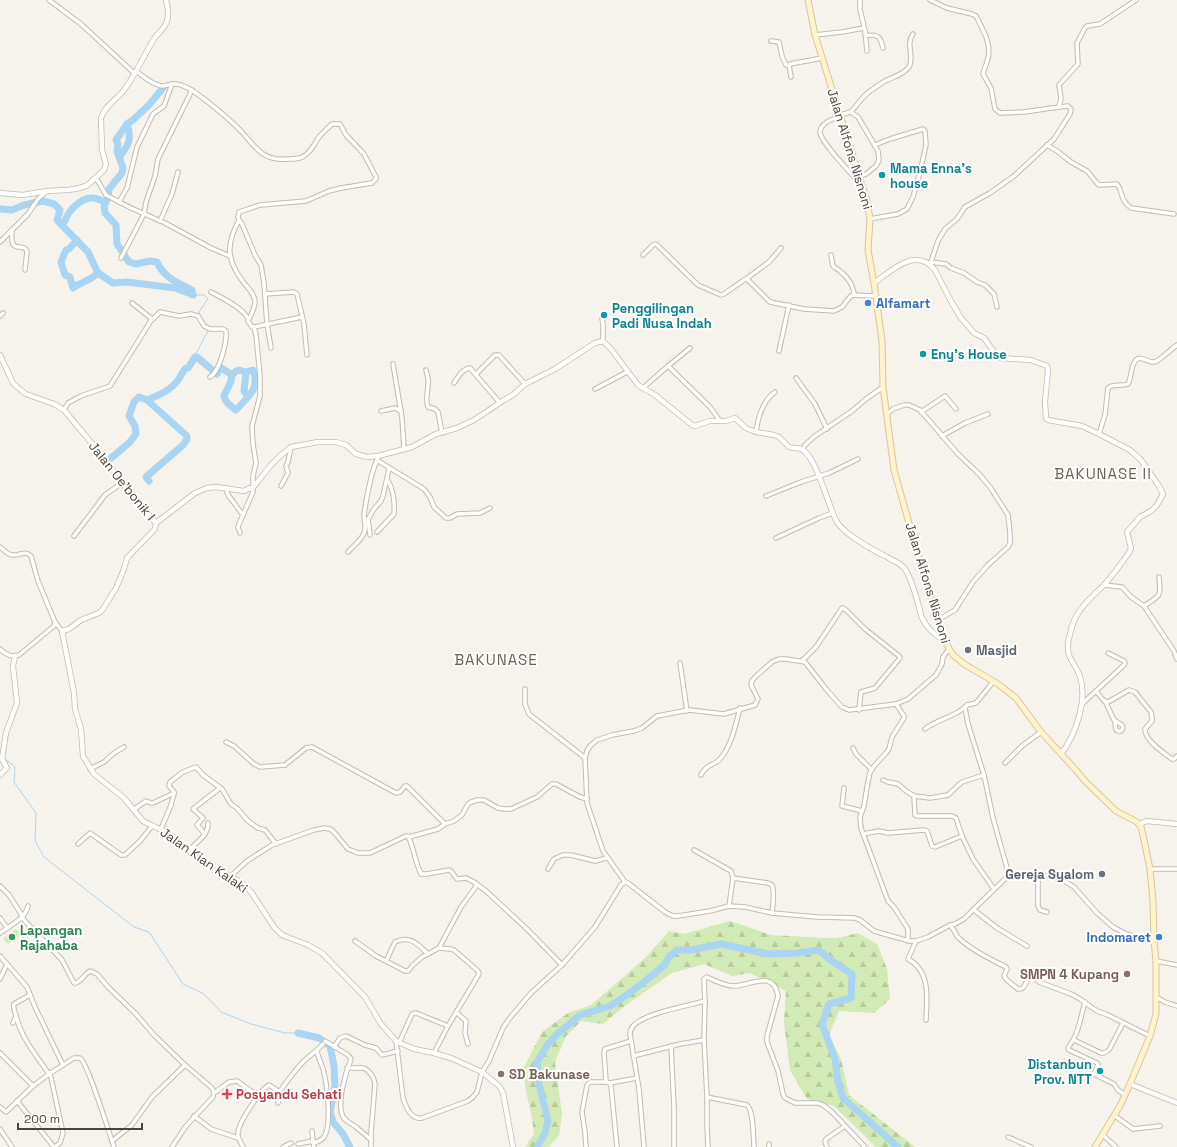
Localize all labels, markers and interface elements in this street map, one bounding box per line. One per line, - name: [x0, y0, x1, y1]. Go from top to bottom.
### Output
- street label: Jalan Alfons Nisnoni: [824, 87, 876, 211]
- place label: Mama Enna's house: [890, 160, 972, 192]
- marker: Mama Enna's house: [877, 170, 887, 180]
- place label: Alfamart: [876, 295, 931, 312]
- marker: Alfamart: [863, 298, 873, 308]
- place label: Penggilingan Padi Nusa Indah: [612, 300, 712, 332]
- marker: Penggilingan Padi Nusa Indah: [599, 310, 609, 320]
- place label: Eny's House: [931, 346, 1007, 363]
- marker: Eny's House: [918, 349, 928, 359]
- street label: Jalan Oe'bonik I: [85, 438, 159, 524]
- district label: BAKUNASE II: [1054, 464, 1152, 483]
- street label: Jalan Alfons Nisnoni: [902, 521, 954, 645]
- place label: Masjid: [976, 642, 1017, 659]
- marker: Masjid: [963, 645, 973, 655]
- district label: BAKUNASE: [454, 650, 538, 669]
- street label: Jalan Kian Kalaki: [157, 824, 251, 896]
- place label: Gereja Syalom: [1005, 866, 1094, 883]
- marker: Gereja Syalom: [1097, 869, 1107, 879]
- place label: Lapangan Rajahaba: [20, 922, 82, 954]
- place label: Indomaret: [1087, 929, 1151, 946]
- marker: Lapangan Rajahaba: [7, 932, 17, 942]
- marker: Indomaret: [1154, 932, 1164, 942]
- place label: SMPN 4 Kupang: [1020, 966, 1119, 983]
- marker: SMPN 4 Kupang: [1122, 969, 1132, 979]
- place label: Distanbun Prov. NTT: [1027, 1056, 1092, 1088]
- place label: SD Bakunase: [509, 1066, 590, 1083]
- marker: Distanbun Prov. NTT: [1095, 1066, 1105, 1076]
- marker: SD Bakunase: [496, 1069, 506, 1079]
- place label: Posyandu Sehati: [236, 1086, 341, 1103]
- marker: Posyandu Sehati: [221, 1088, 233, 1100]
- scale bar: [18, 1105, 142, 1131]
- text: 200 m: [24, 1111, 60, 1127]

